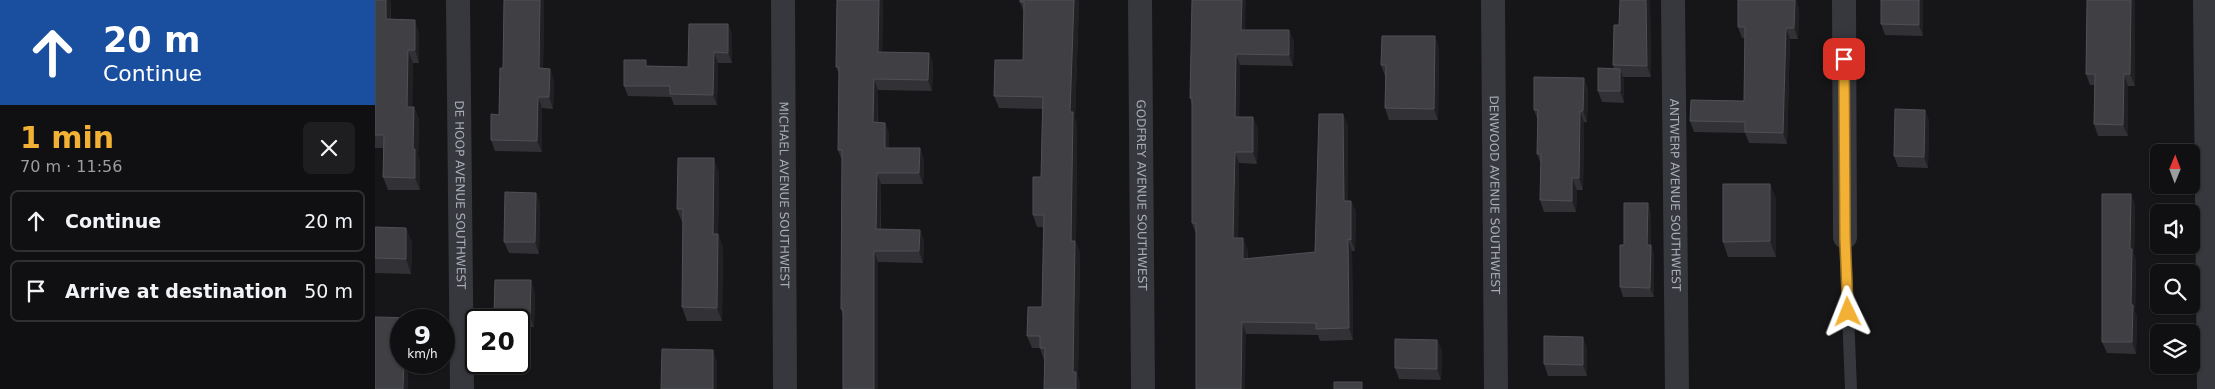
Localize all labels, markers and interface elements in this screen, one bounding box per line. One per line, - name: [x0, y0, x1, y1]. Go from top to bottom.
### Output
- icon: ahead: [20, 20, 85, 85]
- text: 20 m: [103, 20, 200, 60]
- pin: [1823, 38, 1865, 80]
- icon: arrive: [1830, 45, 1858, 73]
- text: Continue: [103, 61, 202, 86]
- street label: DENWOOD AVENUE SOUTHWEST: [1487, 96, 1502, 295]
- street label: GODFREY AVENUE SOUTHWEST: [1134, 99, 1149, 291]
- street label: ANTWERP AVENUE SOUTHWEST: [1667, 99, 1683, 292]
- street label: DE HOOP AVENUE SOUTHWEST: [452, 101, 468, 290]
- street label: MICHAEL AVENUE SOUTHWEST: [777, 102, 791, 289]
- text: 1 min: [20, 120, 114, 155]
- button: close: [303, 122, 355, 174]
- north arrow: [2150, 144, 2200, 194]
- map controls: [2150, 144, 2200, 374]
- text: 70 m · 11:56: [20, 157, 122, 176]
- button: sound: [2150, 204, 2200, 254]
- icon: ahead: [22, 207, 50, 235]
- text: Continue: [65, 210, 161, 232]
- text: 20 m: [304, 210, 353, 232]
- button: search: [2150, 264, 2200, 314]
- icon: arrive: [22, 277, 50, 305]
- text: Arrive at destination: [65, 280, 287, 302]
- text: 50 m: [304, 280, 353, 302]
- position arrow: [1821, 285, 1873, 337]
- speed limit sign: 20: [465, 309, 530, 374]
- text: 9: [414, 321, 431, 350]
- button: layers: [2150, 324, 2200, 374]
- text: km/h: [407, 347, 438, 361]

